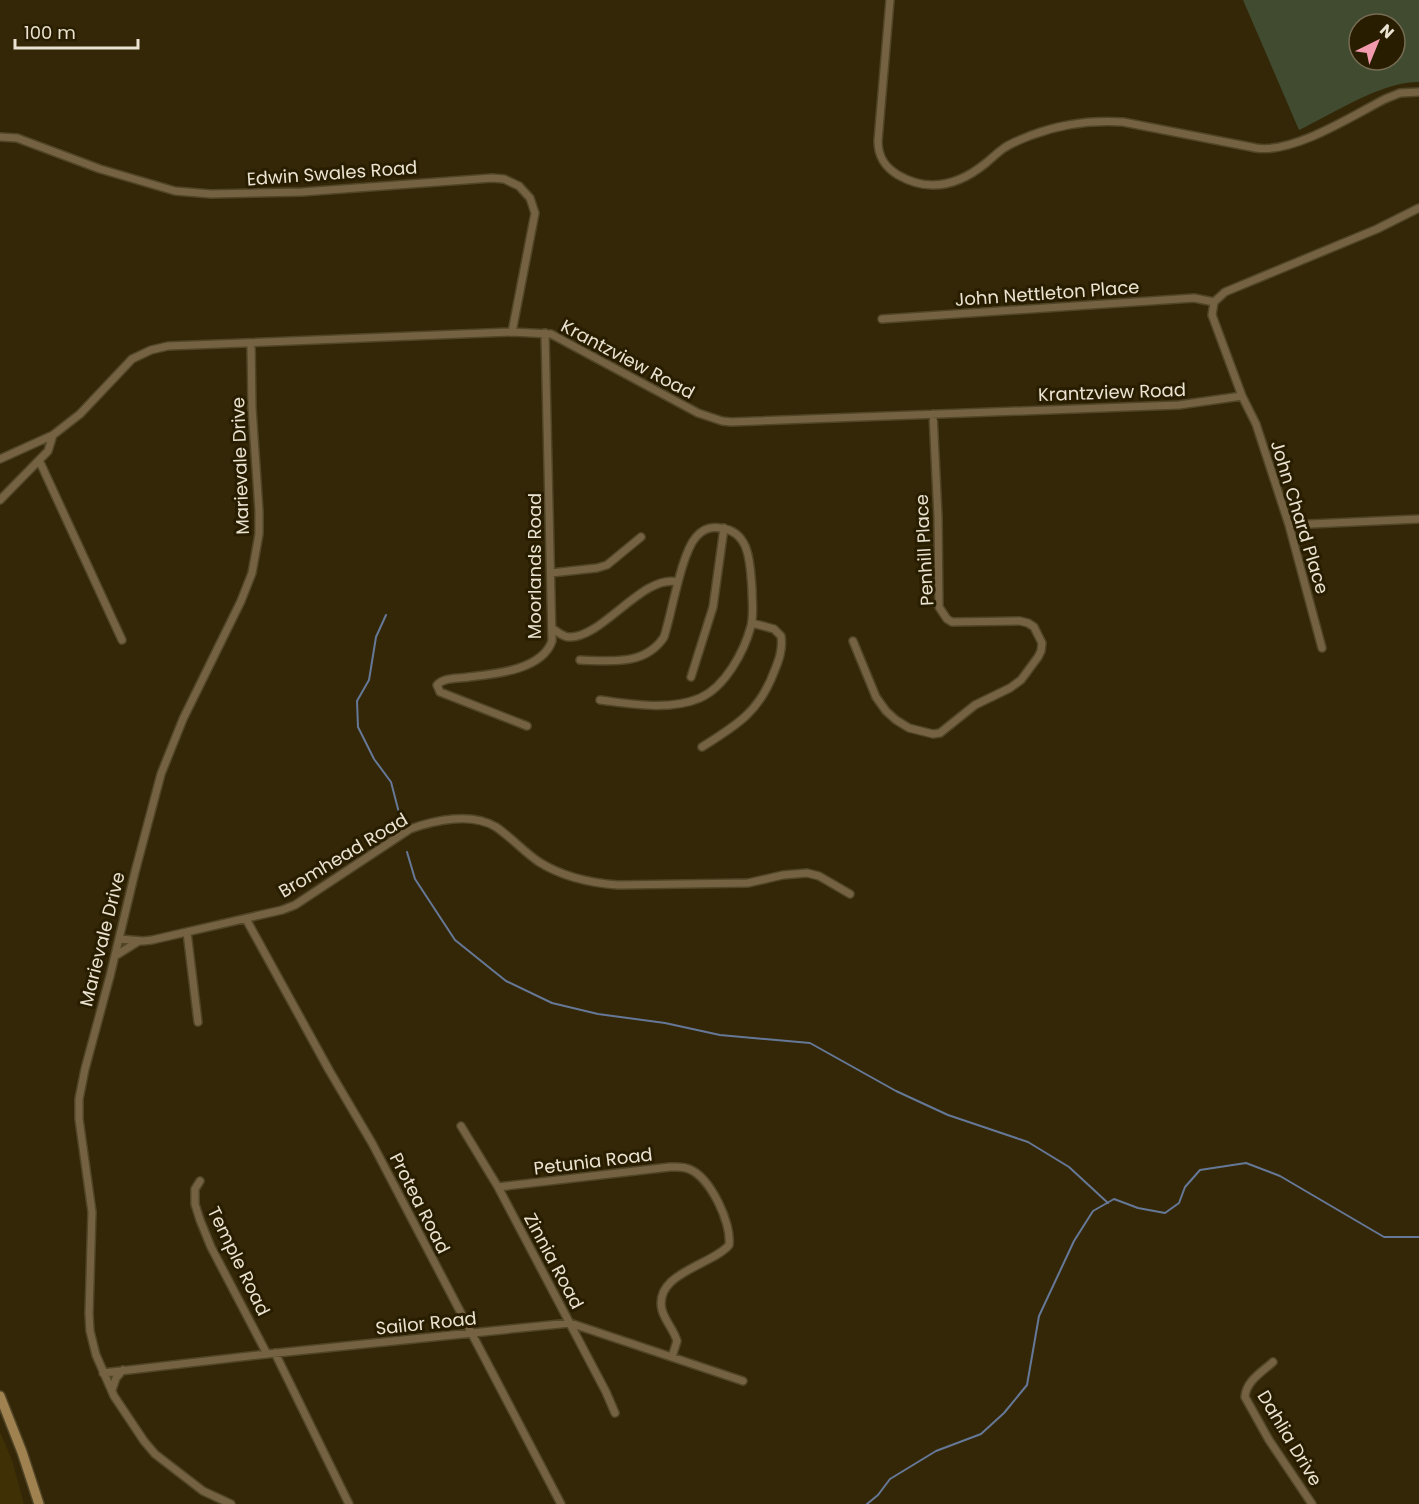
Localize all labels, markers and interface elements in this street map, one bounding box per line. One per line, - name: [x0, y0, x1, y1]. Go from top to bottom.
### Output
- scale bar: [15, 12, 138, 50]
- north arrow: [1347, 12, 1407, 72]
- text: N: [1375, 19, 1399, 44]
- text: 100 m: [24, 20, 76, 45]
- street label: Edwin Swales Road: [246, 155, 418, 191]
- street label: John Nettleton Place: [954, 274, 1140, 312]
- street label: Krantzview Road: [557, 313, 699, 405]
- street label: Krantzview Road: [1038, 377, 1186, 407]
- street label: Marievale Drive: [225, 397, 255, 535]
- street label: John Chard Place: [1265, 437, 1335, 597]
- street label: Moorlands Road: [522, 493, 547, 639]
- street label: Penhill Place: [909, 494, 939, 606]
- street label: Bromhead Road: [274, 807, 412, 903]
- street label: Marievale Drive: [73, 869, 131, 1009]
- street label: Petunia Road: [532, 1141, 654, 1181]
- street label: Protea Road: [384, 1148, 456, 1258]
- street label: Temple Road: [202, 1202, 276, 1320]
- street label: Zinnia Road: [518, 1209, 590, 1313]
- street label: Sailor Road: [374, 1305, 478, 1341]
- street label: Dahlia Drive: [1252, 1386, 1328, 1490]

